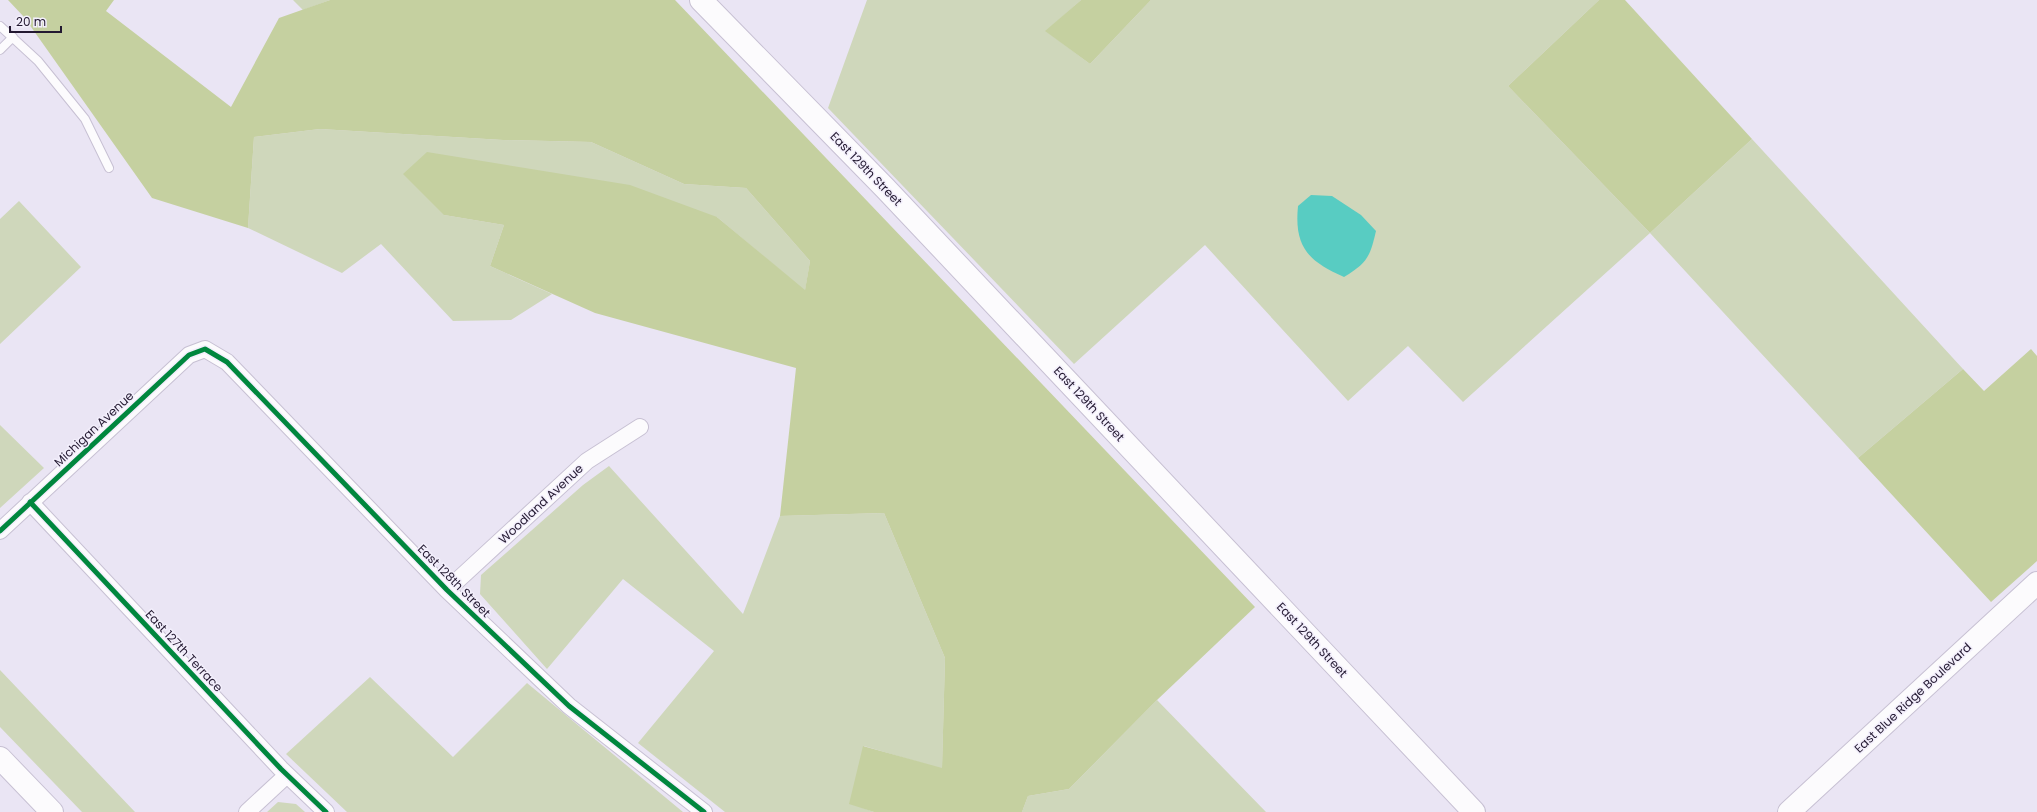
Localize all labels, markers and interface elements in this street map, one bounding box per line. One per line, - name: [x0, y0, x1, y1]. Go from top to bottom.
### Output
- scale bar: [10, 8, 61, 34]
- text: 20 m: [16, 13, 46, 30]
- street label: East 129th Street: [827, 128, 906, 209]
- street label: East 129th Street: [1050, 362, 1129, 445]
- street label: Michigan Avenue: [50, 387, 137, 470]
- street label: Woodland Avenue: [495, 460, 587, 547]
- street label: East 128th Street: [414, 540, 495, 621]
- street label: East 129th Street: [1273, 598, 1352, 681]
- street label: East 127th Terrace: [142, 606, 227, 695]
- street label: East Blue Ridge Boulevard: [1850, 639, 1975, 757]

